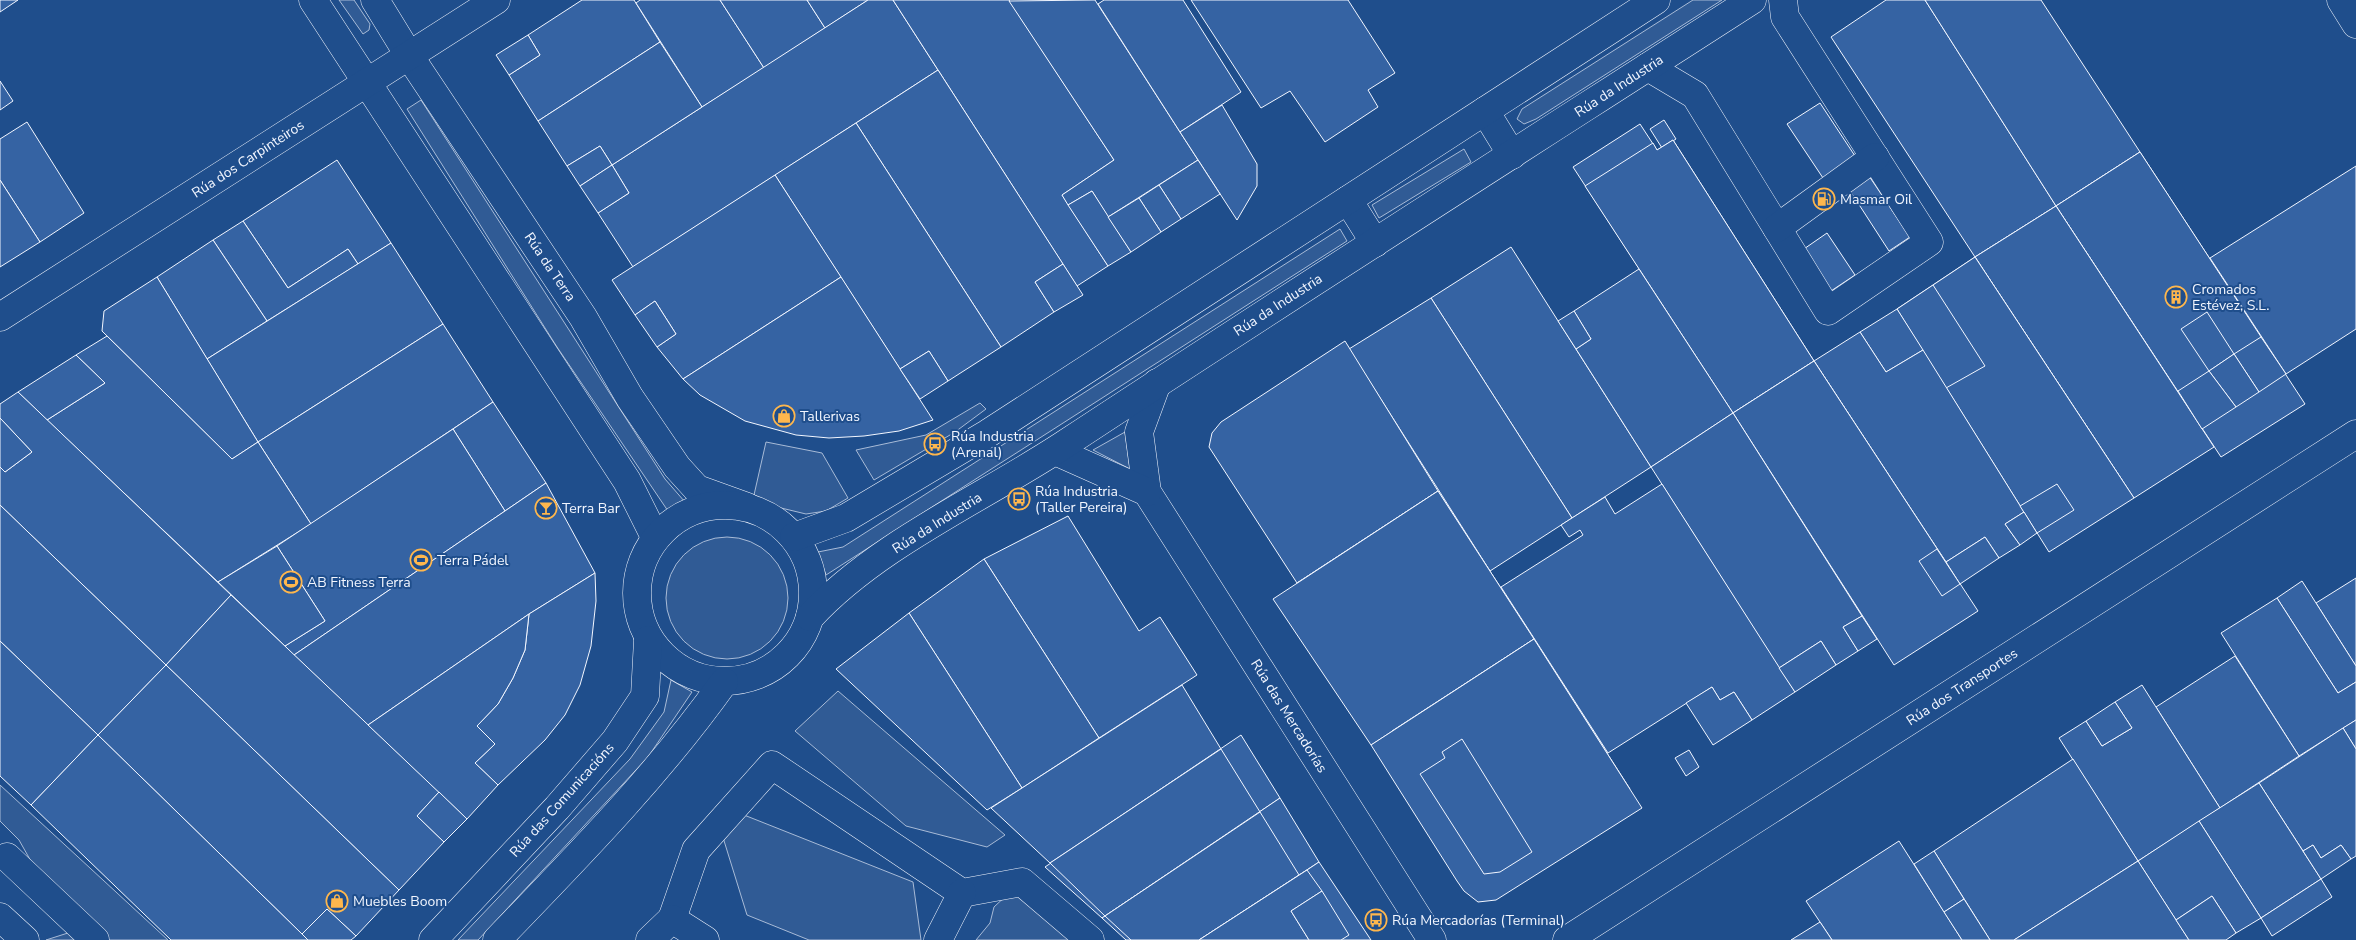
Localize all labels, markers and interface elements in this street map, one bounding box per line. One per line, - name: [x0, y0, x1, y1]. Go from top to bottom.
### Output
- street label: Rúa da Industria: [1571, 50, 1667, 122]
- street label: Rúa dos Carpinteiros: [188, 115, 308, 202]
- fuel station icon: Masmar Oil: [1812, 187, 1836, 211]
- place label: Masmar Oil: [1840, 190, 1913, 209]
- street label: Rúa da Terra: [520, 229, 580, 305]
- street label: Rúa da Industria: [1230, 269, 1326, 341]
- place label: Cromados Estévez, S.L.: [2192, 280, 2269, 315]
- building icon: Cromados Estévez, S.L.: [2164, 285, 2188, 309]
- shop icon: Tallerivas: [772, 404, 796, 428]
- place label: Tallerivas: [800, 407, 860, 426]
- place label: Rúa Industria (Arenal): [951, 427, 1034, 462]
- bus stop icon: Rúa Industria (Arenal): [923, 432, 947, 456]
- place label: Rúa Industria (Taller Pereira): [1035, 482, 1127, 517]
- bus stop icon: Rúa Industria (Taller Pereira): [1007, 487, 1031, 511]
- street label: Rúa da Industria: [889, 488, 985, 558]
- bar icon: Terra Bar: [534, 496, 558, 520]
- place label: Terra Bar: [562, 499, 620, 518]
- sports icon: Terra Pádel: [409, 548, 433, 572]
- place label: Terra Pádel: [437, 551, 509, 570]
- sports icon: AB Fitness Terra: [279, 570, 303, 594]
- place label: AB Fitness Terra: [307, 573, 411, 592]
- street label: Rúa dos Transportes: [1903, 644, 2022, 730]
- street label: Rúa das Mercadorías: [1246, 656, 1332, 777]
- street label: Rúa das Comunicacións: [505, 738, 619, 861]
- shop icon: Muebles Boom: [325, 889, 349, 913]
- place label: Muebles Boom: [353, 892, 447, 911]
- bus stop icon: Rúa Mercadorías (Terminal): [1364, 908, 1388, 932]
- place label: Rúa Mercadorías (Terminal): [1392, 911, 1565, 930]

